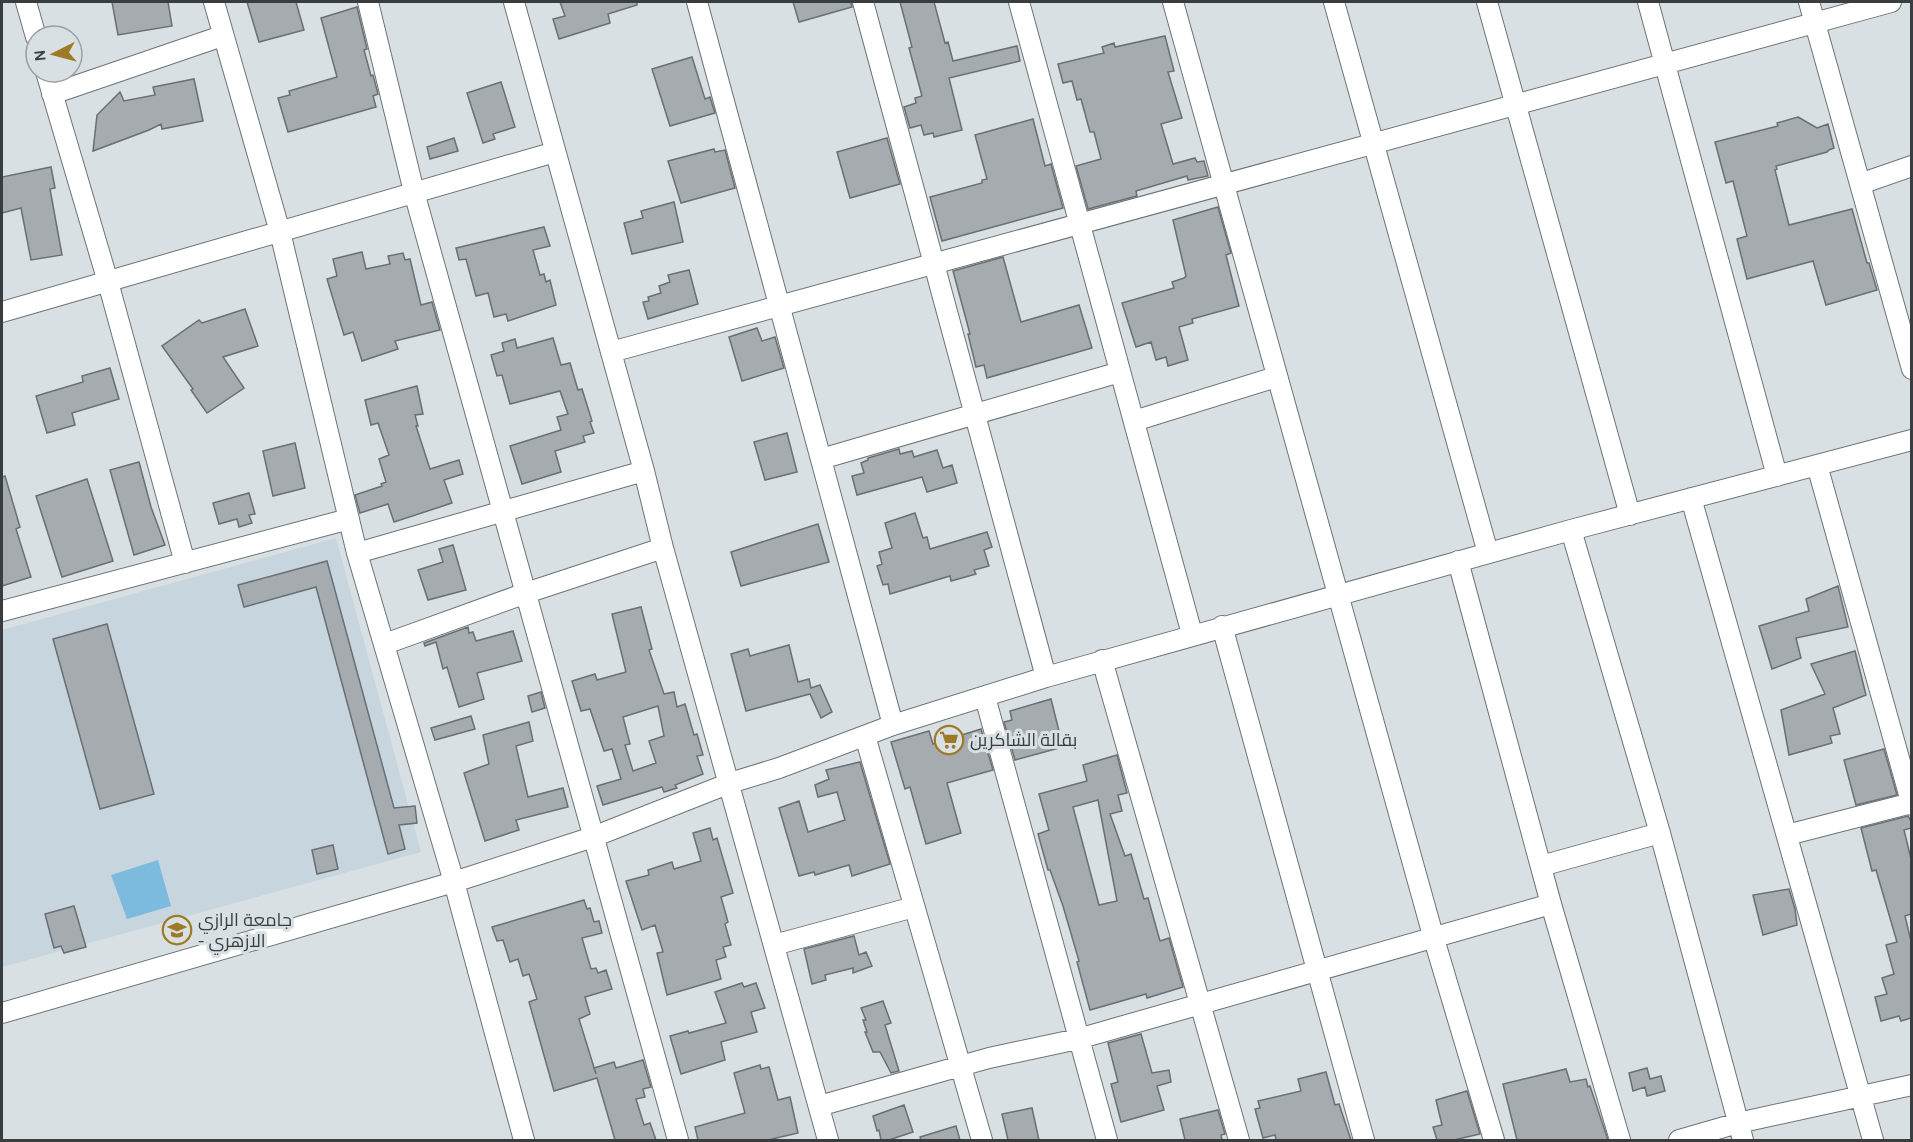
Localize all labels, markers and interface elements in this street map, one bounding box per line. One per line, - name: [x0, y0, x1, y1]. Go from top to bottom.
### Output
- north arrow: [24, 24, 84, 84]
- text: N: [30, 49, 50, 62]
- supermarket icon: بقالة الشاكرين: [933, 724, 965, 756]
- place label: بقالة الشاكرين: [970, 729, 1077, 751]
- place label: جامعة الرازي - الازهري: [198, 909, 292, 955]
- school or university icon: جامعة الرازي - الازهري: [161, 914, 193, 946]

